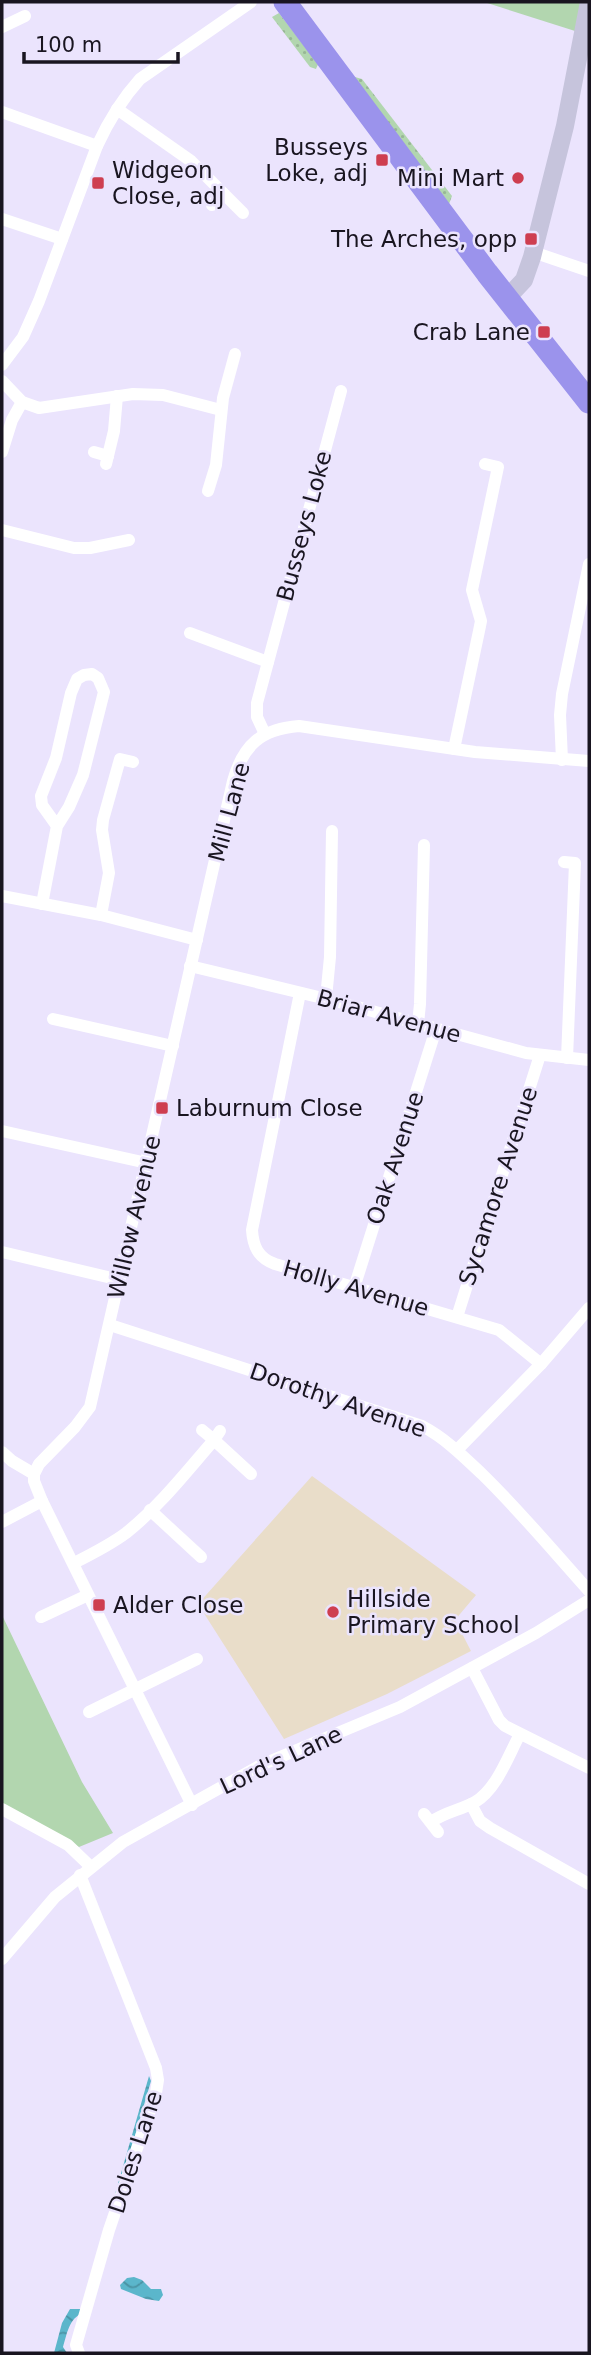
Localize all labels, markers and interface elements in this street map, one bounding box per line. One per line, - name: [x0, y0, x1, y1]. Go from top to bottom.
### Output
- scale bar: [24, 21, 178, 65]
- text: 100 m: [35, 33, 102, 57]
- place label: Busseys Loke, adj: [265, 134, 368, 186]
- marker: Busseys Loke, adj: [374, 152, 390, 168]
- place label: Widgeon Close, adj: [112, 157, 224, 209]
- place label: Mini Mart: [397, 165, 504, 191]
- marker: Mini Mart: [510, 170, 526, 186]
- marker: Widgeon Close, adj: [90, 175, 106, 191]
- place label: The Arches, opp: [330, 226, 517, 252]
- marker: The Arches, opp: [523, 231, 539, 247]
- place label: Crab Lane: [413, 319, 530, 345]
- marker: Crab Lane: [536, 324, 552, 340]
- street label: Busseys Loke: [271, 448, 337, 604]
- street label: Mill Lane: [203, 759, 255, 865]
- street label: Briar Avenue: [314, 984, 464, 1048]
- street label: Sycamore Avenue: [454, 1083, 542, 1289]
- street label: Oak Avenue: [361, 1088, 429, 1228]
- place label: Laburnum Close: [176, 1095, 363, 1121]
- marker: Laburnum Close: [154, 1100, 170, 1116]
- street label: Willow Avenue: [103, 1133, 165, 1301]
- street label: Holly Avenue: [280, 1255, 432, 1321]
- street label: Dorothy Avenue: [246, 1358, 430, 1442]
- place label: Hillside Primary School: [347, 1586, 520, 1638]
- place label: Alder Close: [113, 1592, 243, 1618]
- marker: Alder Close: [91, 1597, 107, 1613]
- marker: Hillside Primary School: [325, 1604, 341, 1620]
- street label: Lord's Lane: [216, 1720, 346, 1800]
- street label: Doles Lane: [103, 2087, 167, 2217]

